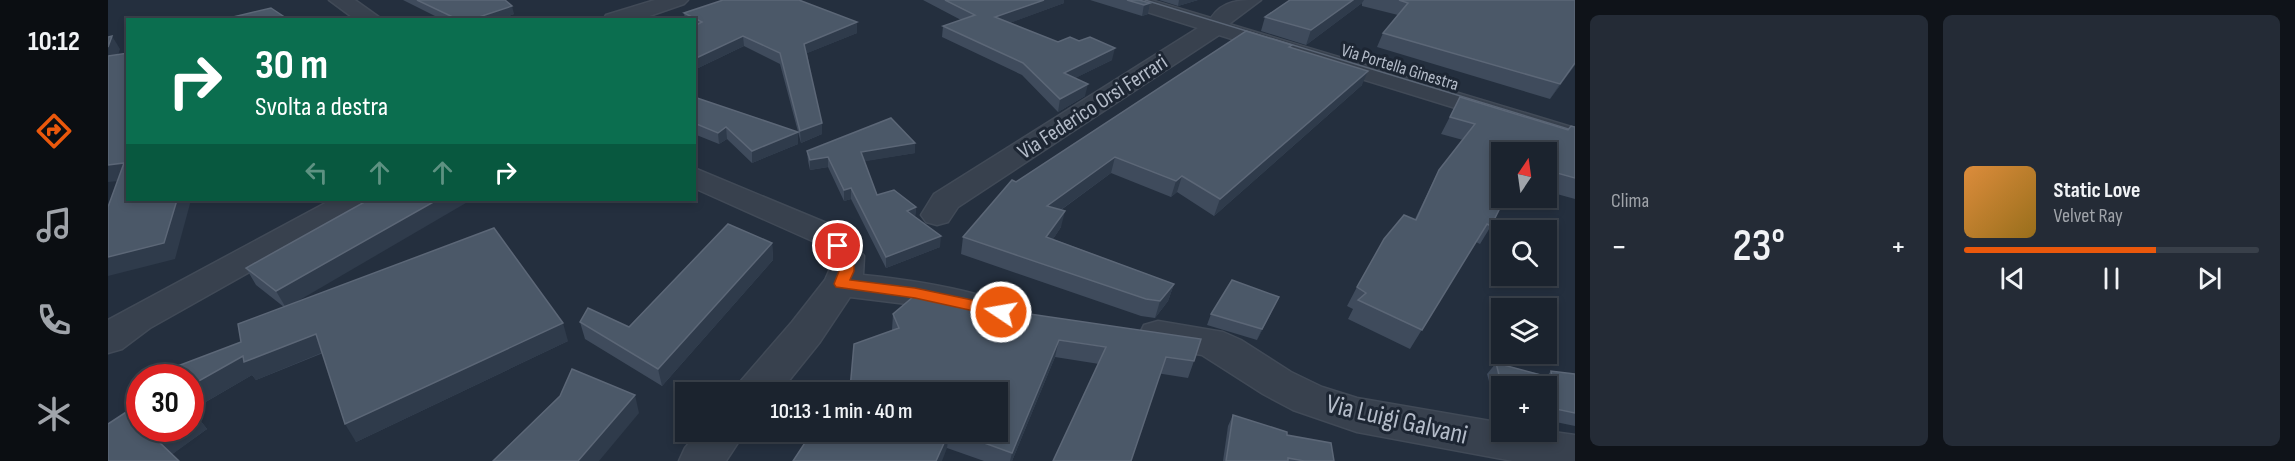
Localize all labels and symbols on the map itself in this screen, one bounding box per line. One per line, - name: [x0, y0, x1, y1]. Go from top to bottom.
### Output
- street label: Via Portella Ginestra: [1339, 40, 1461, 95]
- street label: Via Federico Orsi Ferrari: [1013, 49, 1173, 166]
- north arrow: [1491, 142, 1557, 208]
- pin: [812, 220, 863, 271]
- position arrow: [969, 280, 1033, 344]
- speed limit sign: 30: [126, 364, 204, 442]
- street label: Via Luigi Galvani: [1323, 388, 1471, 452]

